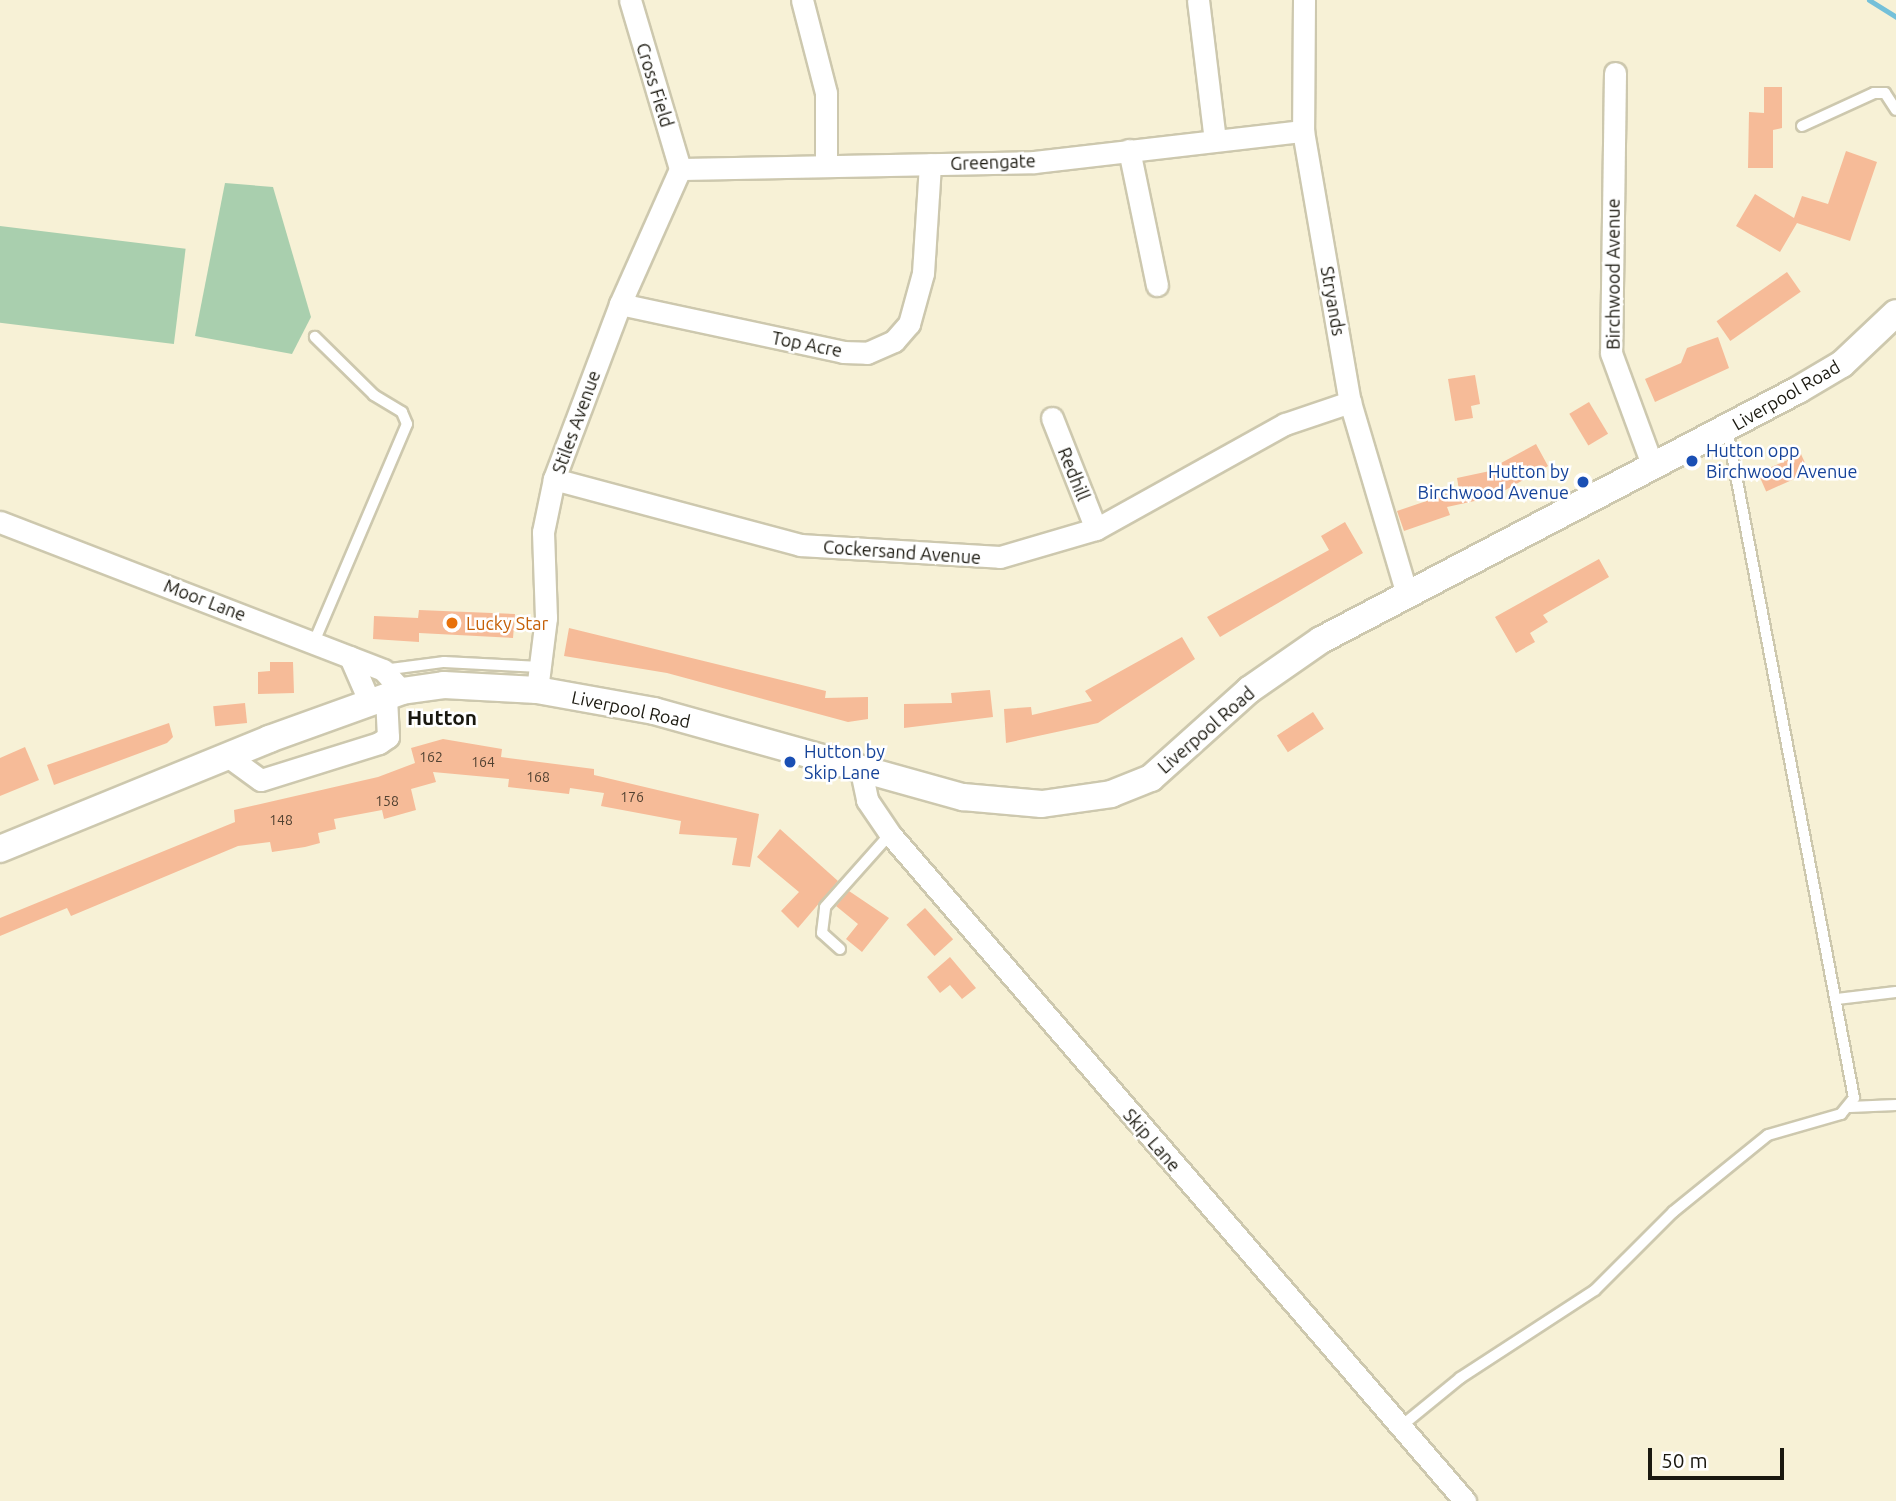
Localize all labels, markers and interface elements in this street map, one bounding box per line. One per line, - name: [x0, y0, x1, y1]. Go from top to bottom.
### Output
- street label: Cross Field: [632, 40, 678, 130]
- street label: Greengate: [950, 150, 1036, 174]
- street label: Birchwood Avenue: [1602, 198, 1624, 350]
- street label: Stryands: [1316, 265, 1350, 337]
- street label: Top Acre: [770, 327, 844, 361]
- street label: Liverpool Road: [1728, 355, 1844, 435]
- street label: Stiles Avenue: [547, 368, 605, 476]
- place label: Hutton opp Birchwood Avenue: [1706, 440, 1858, 482]
- street label: Redhill: [1054, 444, 1094, 504]
- marker: Hutton opp Birchwood Avenue: [1684, 453, 1700, 469]
- place label: Hutton by Birchwood Avenue: [1417, 461, 1569, 504]
- marker: Hutton by Birchwood Avenue: [1575, 474, 1591, 490]
- street label: Cockersand Avenue: [822, 536, 982, 568]
- street label: Moor Lane: [161, 574, 249, 626]
- place label: Lucky Star: [466, 612, 548, 634]
- marker: Lucky Star: [444, 615, 460, 631]
- street label: Liverpool Road: [1153, 682, 1259, 778]
- street label: Liverpool Road: [570, 686, 692, 732]
- district label: Hutton: [407, 704, 477, 730]
- place label: Hutton by Skip Lane: [804, 741, 885, 784]
- house number: 162: [419, 749, 443, 765]
- house number: 164: [471, 754, 495, 770]
- marker: Hutton by Skip Lane: [782, 754, 798, 770]
- house number: 168: [526, 769, 550, 785]
- house number: 176: [620, 789, 644, 805]
- house number: 158: [375, 793, 399, 809]
- house number: 148: [269, 812, 293, 828]
- street label: Skip Lane: [1119, 1104, 1185, 1176]
- scale bar: [1651, 1434, 1787, 1478]
- text: 50 m: [1661, 1448, 1708, 1472]

